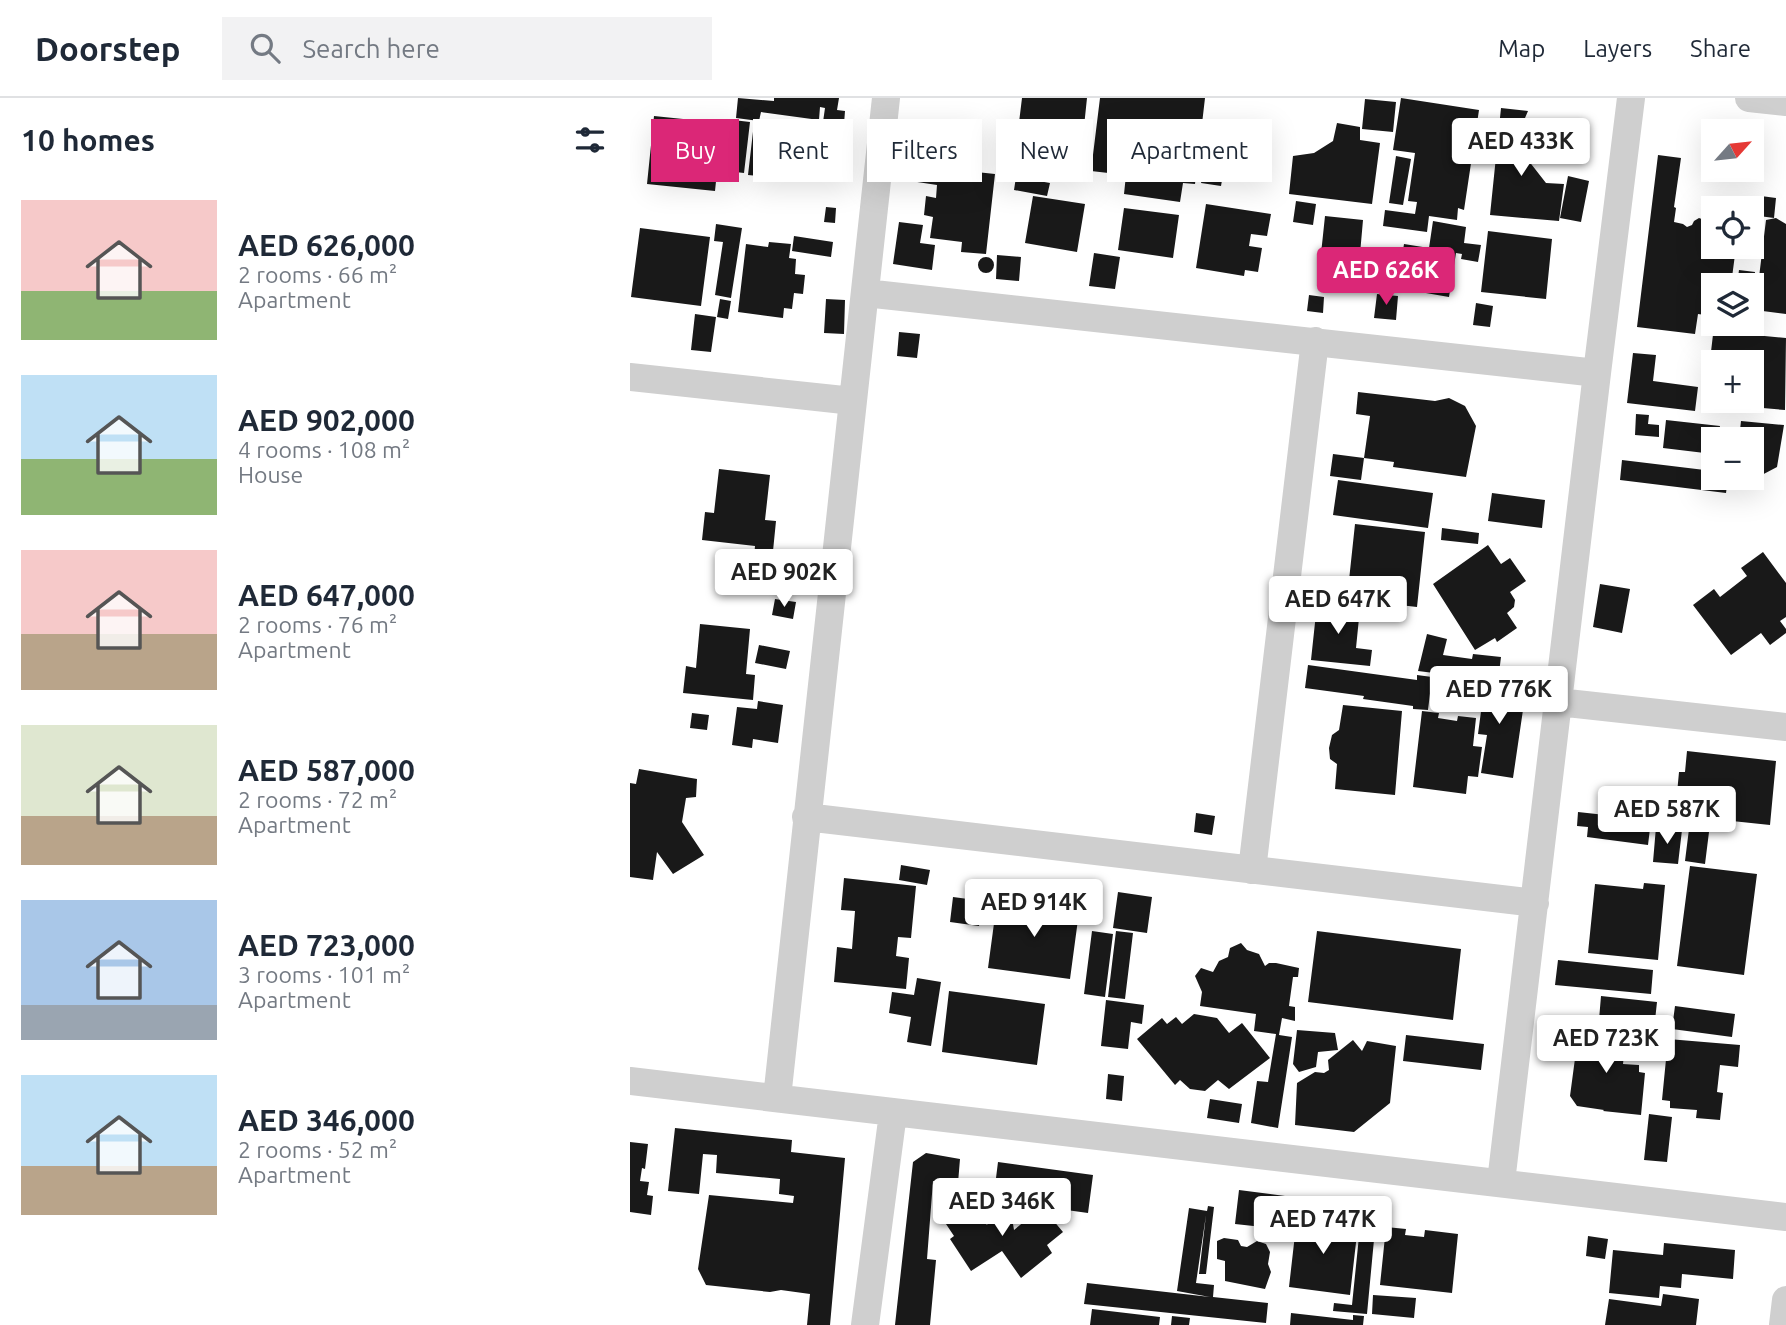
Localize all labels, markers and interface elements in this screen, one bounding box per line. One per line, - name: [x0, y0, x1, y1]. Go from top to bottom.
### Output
- search box: [222, 17, 712, 80]
- icon: search: [246, 29, 284, 67]
- text: Doorstep: [35, 30, 180, 67]
- text: Search here: [302, 34, 440, 63]
- text: Map: [1498, 35, 1545, 62]
- text: Layers: [1583, 35, 1652, 62]
- text: Share: [1690, 35, 1751, 62]
- pin: AED 433K: [1449, 118, 1593, 178]
- chip: Buy: [651, 119, 739, 182]
- chip: Rent: [753, 119, 853, 182]
- chip: Filters: [867, 119, 982, 182]
- chip: New: [996, 119, 1093, 182]
- chip: Apartment: [1107, 119, 1272, 182]
- north arrow: [1701, 119, 1764, 182]
- map controls: [1701, 119, 1764, 490]
- icon: filters: [571, 121, 609, 159]
- text: 10 homes: [21, 123, 155, 157]
- text: AED 433K: [1468, 128, 1574, 153]
- button: locate: [1701, 196, 1764, 259]
- icon: home: [77, 228, 161, 312]
- text: AED 626,000: [238, 228, 415, 262]
- pin: AED 626K: [1314, 248, 1458, 307]
- text: AED 626K: [1333, 257, 1439, 282]
- text: 2 rooms · 66 m²: [238, 262, 397, 287]
- button: layers: [1701, 273, 1764, 336]
- text: Apartment: [238, 287, 351, 312]
- button: +: [1701, 350, 1764, 413]
- icon: home: [77, 403, 161, 487]
- text: AED 902,000: [238, 403, 415, 437]
- button: −: [1701, 427, 1764, 490]
- text: 4 rooms · 108 m²: [238, 437, 410, 462]
- text: House: [238, 462, 303, 487]
- pin: AED 902K: [712, 550, 856, 609]
- text: AED 902K: [731, 559, 837, 584]
- pin: AED 647K: [1266, 576, 1410, 636]
- icon: home: [77, 578, 161, 662]
- text: AED 647,000: [238, 578, 415, 612]
- text: AED 647K: [1285, 586, 1391, 611]
- text: 2 rooms · 76 m²: [238, 612, 397, 637]
- text: Apartment: [238, 637, 351, 662]
- pin: AED 776K: [1427, 666, 1571, 726]
- text: AED 776K: [1446, 676, 1552, 701]
- icon: home: [77, 753, 161, 837]
- text: AED 587,000: [238, 753, 415, 787]
- pin: AED 587K: [1595, 786, 1739, 846]
- text: 2 rooms · 72 m²: [238, 787, 397, 812]
- text: AED 587K: [1614, 796, 1720, 821]
- text: Apartment: [238, 812, 351, 837]
- pin: AED 914K: [962, 880, 1106, 939]
- text: AED 914K: [981, 889, 1087, 914]
- icon: home: [77, 928, 161, 1012]
- text: AED 723,000: [238, 928, 415, 962]
- text: 3 rooms · 101 m²: [238, 962, 410, 987]
- text: Apartment: [238, 987, 351, 1012]
- pin: AED 723K: [1534, 1016, 1678, 1075]
- text: AED 723K: [1553, 1025, 1659, 1050]
- icon: home: [77, 1103, 161, 1187]
- text: AED 346,000: [238, 1103, 415, 1137]
- text: 2 rooms · 52 m²: [238, 1137, 397, 1162]
- text: Apartment: [238, 1162, 351, 1187]
- pin: AED 346K: [930, 1178, 1074, 1238]
- text: AED 346K: [949, 1188, 1055, 1213]
- pin: AED 747K: [1251, 1196, 1395, 1256]
- text: AED 747K: [1270, 1206, 1376, 1231]

